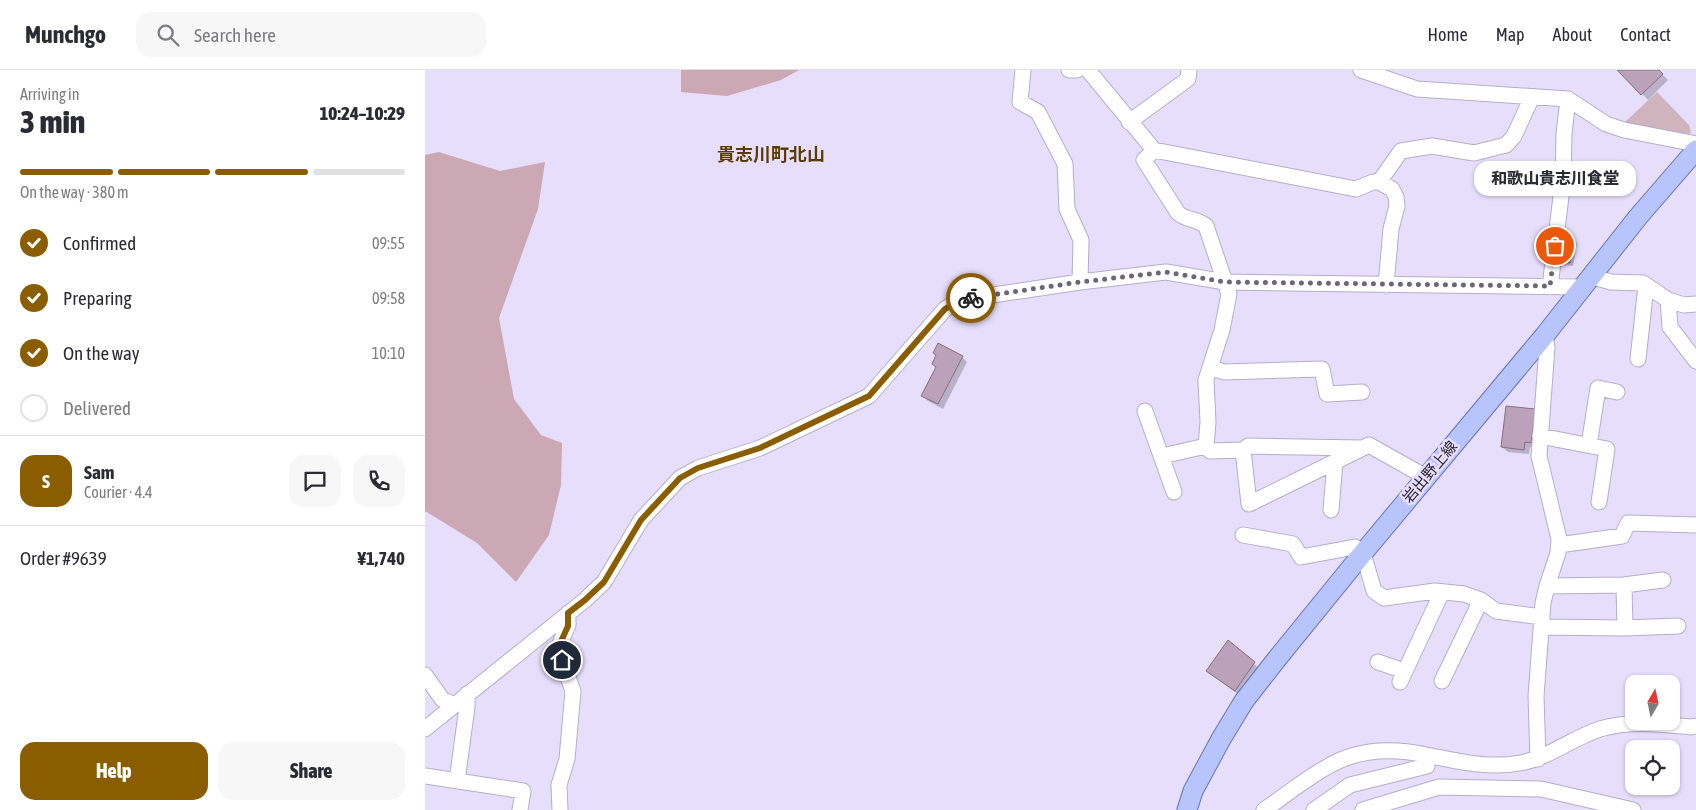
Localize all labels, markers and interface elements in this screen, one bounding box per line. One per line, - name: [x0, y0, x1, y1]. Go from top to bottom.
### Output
- search box: [136, 12, 486, 57]
- text: Munchgo: [25, 21, 106, 48]
- icon: search: [154, 21, 182, 49]
- text: Search here: [194, 24, 276, 46]
- text: Home: [1428, 24, 1468, 45]
- text: Map: [1496, 24, 1525, 45]
- text: About: [1553, 24, 1592, 45]
- text: Contact: [1620, 24, 1671, 45]
- text: Arriving in: [20, 85, 80, 103]
- text: 10:24–10:29: [319, 102, 405, 124]
- text: 3 min: [20, 103, 85, 140]
- district label: 貴志川町北山: [717, 144, 825, 165]
- callout: 和歌山貴志川食堂: [1474, 161, 1636, 196]
- text: 和歌山貴志川食堂: [1491, 169, 1619, 187]
- text: On the way · 380 m: [20, 183, 129, 201]
- pin: [1534, 225, 1576, 267]
- icon: check: [20, 229, 48, 257]
- text: Confirmed: [63, 232, 136, 254]
- icon: bag: [1541, 232, 1569, 260]
- text: 09:55: [372, 234, 405, 252]
- courier: [946, 273, 996, 323]
- icon: check: [20, 284, 48, 312]
- icon: bike: [957, 284, 985, 312]
- text: Preparing: [63, 287, 132, 309]
- text: 09:58: [372, 289, 405, 307]
- icon: check: [20, 339, 48, 367]
- text: On the way: [63, 342, 140, 364]
- text: 10:10: [372, 344, 405, 362]
- text: Delivered: [63, 397, 131, 419]
- street label: 岩出野上線: [1399, 437, 1460, 506]
- button: chat: [289, 455, 341, 507]
- button: phone: [353, 455, 405, 507]
- text: Sam: [84, 461, 115, 483]
- text: S: [42, 470, 50, 492]
- text: Courier · 4.4: [84, 483, 153, 501]
- text: Order #9639: [20, 547, 107, 569]
- text: ¥1,740: [357, 547, 405, 569]
- pin: [541, 639, 583, 681]
- icon: home: [548, 646, 576, 674]
- north arrow: [1625, 675, 1680, 730]
- map controls: [1625, 675, 1680, 795]
- button: locate: [1625, 740, 1680, 795]
- button: Help: [20, 742, 208, 800]
- button: Share: [218, 742, 405, 800]

